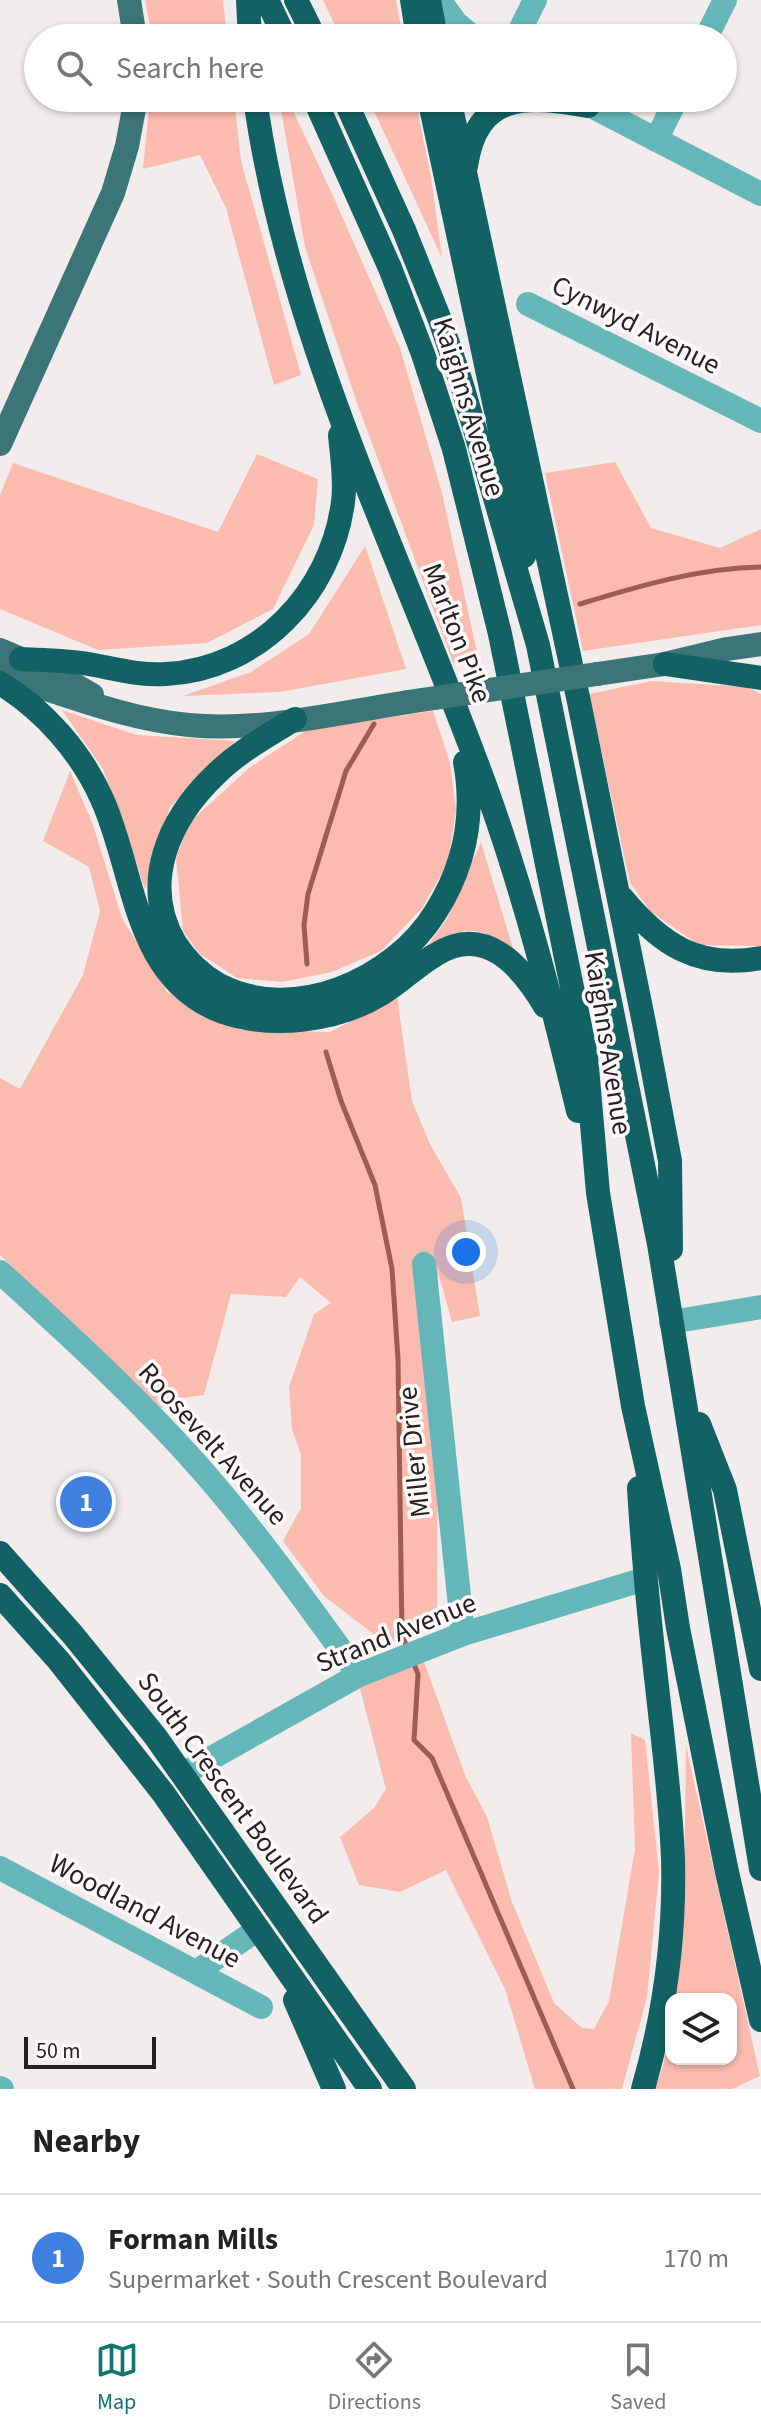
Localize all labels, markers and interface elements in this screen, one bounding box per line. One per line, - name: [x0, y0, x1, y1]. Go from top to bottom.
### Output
- search box: [24, 24, 737, 112]
- icon: search: [52, 46, 96, 90]
- text: Search here: [116, 47, 264, 90]
- street label: Cynwyd Avenue: [545, 265, 727, 385]
- street label: Kaighns Avenue: [423, 312, 515, 502]
- street label: Marlton Pike: [412, 557, 502, 709]
- street label: Kaighns Avenue: [574, 948, 642, 1138]
- your location: [446, 1232, 486, 1272]
- street label: Roosevelt Avenue: [129, 1354, 297, 1534]
- street label: Miller Drive: [387, 1385, 441, 1519]
- pin: 1: [60, 1472, 112, 1532]
- street label: Strand Avenue: [310, 1583, 482, 1683]
- street label: South Crescent Boulevard: [128, 1664, 338, 1932]
- street label: Woodland Avenue: [42, 1844, 248, 1978]
- map controls: [665, 1993, 737, 2065]
- button: layers: [665, 1993, 737, 2065]
- scale bar: [24, 2033, 156, 2069]
- text: 50 m: [36, 2035, 81, 2067]
- text: Nearby: [32, 2117, 140, 2166]
- text: Forman Mills: [108, 2218, 278, 2261]
- text: 1: [51, 2240, 65, 2277]
- text: 170 m: [663, 2240, 729, 2277]
- text: Supermarket · South Crescent Boulevard: [108, 2261, 548, 2298]
- tab: Map: [95, 2338, 139, 2418]
- tab: Directions: [328, 2338, 421, 2418]
- tab: Saved: [610, 2338, 666, 2418]

